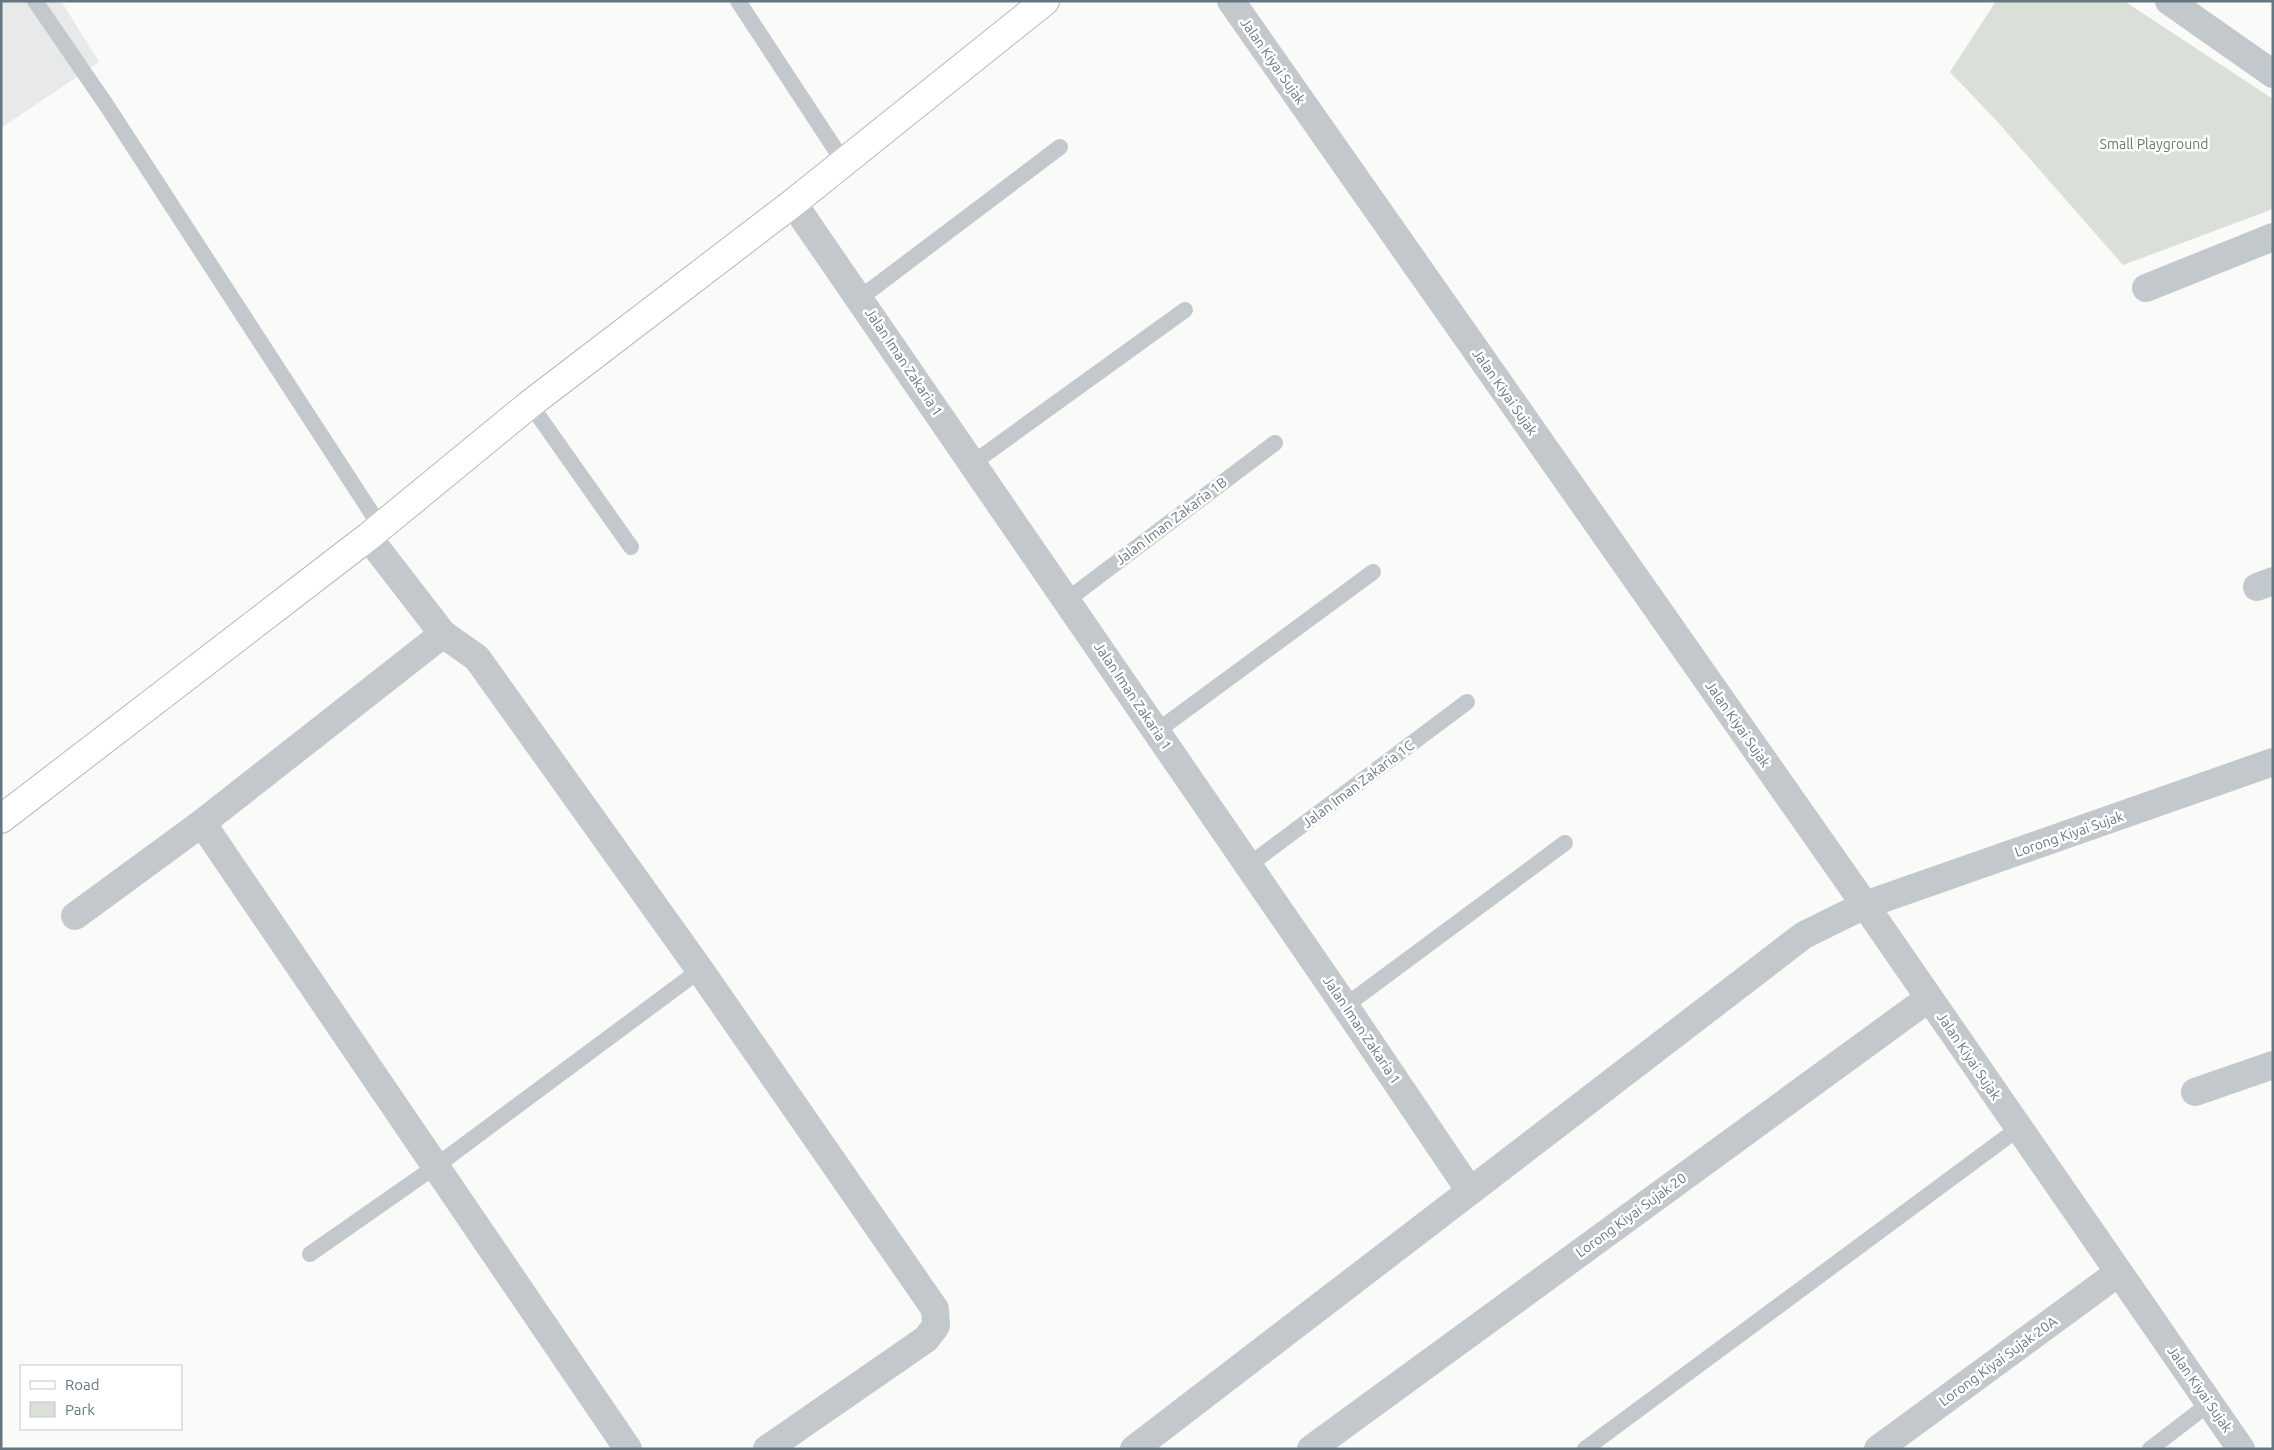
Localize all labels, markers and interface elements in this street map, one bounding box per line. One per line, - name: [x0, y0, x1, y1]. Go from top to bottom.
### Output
- street label: Jalan Kiyai Sujak: [1237, 15, 1309, 107]
- park label: Small Playground: [2100, 136, 2208, 152]
- street label: Jalan Iman Zakaria 1: [862, 305, 946, 419]
- street label: Jalan Kiyai Sujak: [1469, 346, 1541, 438]
- street label: Jalan Iman Zakaria 1B: [1112, 474, 1230, 568]
- street label: Jalan Iman Zakaria 1: [1091, 639, 1175, 753]
- street label: Jalan Kiyai Sujak: [1702, 678, 1774, 770]
- street label: Jalan Iman Zakaria 1C: [1299, 737, 1417, 831]
- street label: Lorong Kiyai Sujak: [2013, 808, 2125, 860]
- street label: Jalan Iman Zakaria 1: [1320, 973, 1404, 1087]
- street label: Jalan Kiyai Sujak: [1934, 1009, 2004, 1103]
- street label: Lorong Kiyai Sujak 20: [1573, 1169, 1689, 1260]
- street label: Lorong Kiyai Sujak 20A: [1936, 1313, 2060, 1409]
- street label: Jalan Kiyai Sujak: [2164, 1343, 2236, 1435]
- legend: [20, 1365, 182, 1430]
- text: Road: [65, 1376, 100, 1393]
- text: Park: [65, 1401, 95, 1418]

